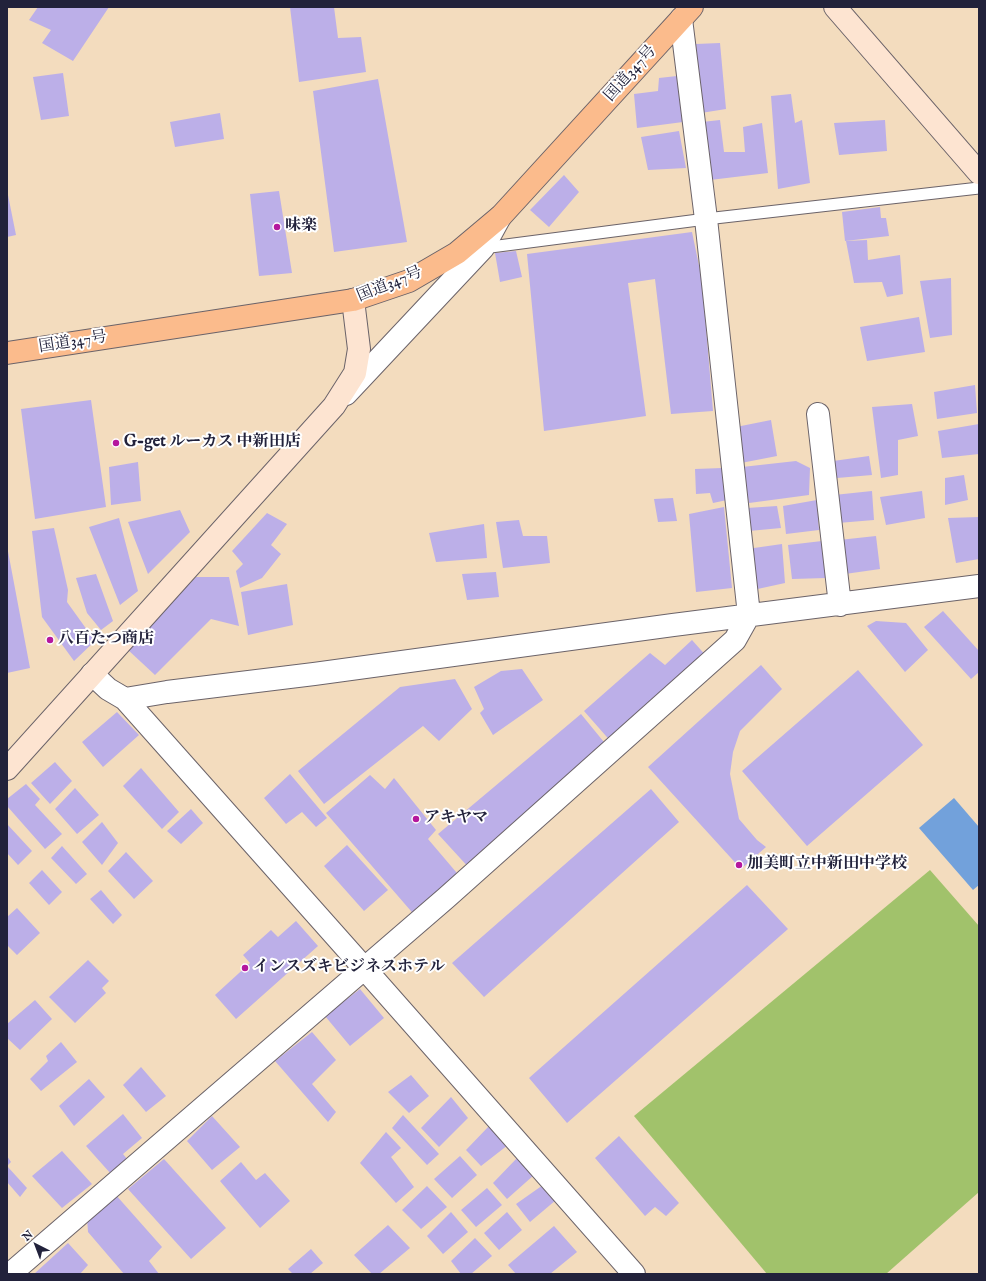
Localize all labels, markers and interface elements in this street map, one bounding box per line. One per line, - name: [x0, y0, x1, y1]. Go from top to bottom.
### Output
- street label: 国道347号: [601, 42, 661, 106]
- place label: 味楽: [285, 217, 317, 237]
- marker: 味楽: [272, 222, 282, 232]
- street label: 国道347号: [355, 263, 425, 307]
- street label: 国道347号: [38, 328, 108, 358]
- place label: G-get ルーカス 中新田店: [124, 433, 301, 453]
- marker: G-get ルーカス 中新田店: [111, 438, 121, 448]
- place label: 八百たつ商店: [58, 630, 154, 650]
- marker: 八百たつ商店: [45, 635, 55, 645]
- place label: アキヤマ: [424, 809, 488, 829]
- marker: アキヤマ: [411, 814, 421, 824]
- place label: 加美町立中新田中学校: [747, 855, 907, 875]
- marker: 加美町立中新田中学校: [734, 860, 744, 870]
- place label: インスズキビジネスホテル: [253, 958, 445, 978]
- marker: インスズキビジネスホテル: [240, 963, 250, 973]
- north arrow: [16, 1225, 56, 1265]
- text: N: [20, 1228, 36, 1244]

